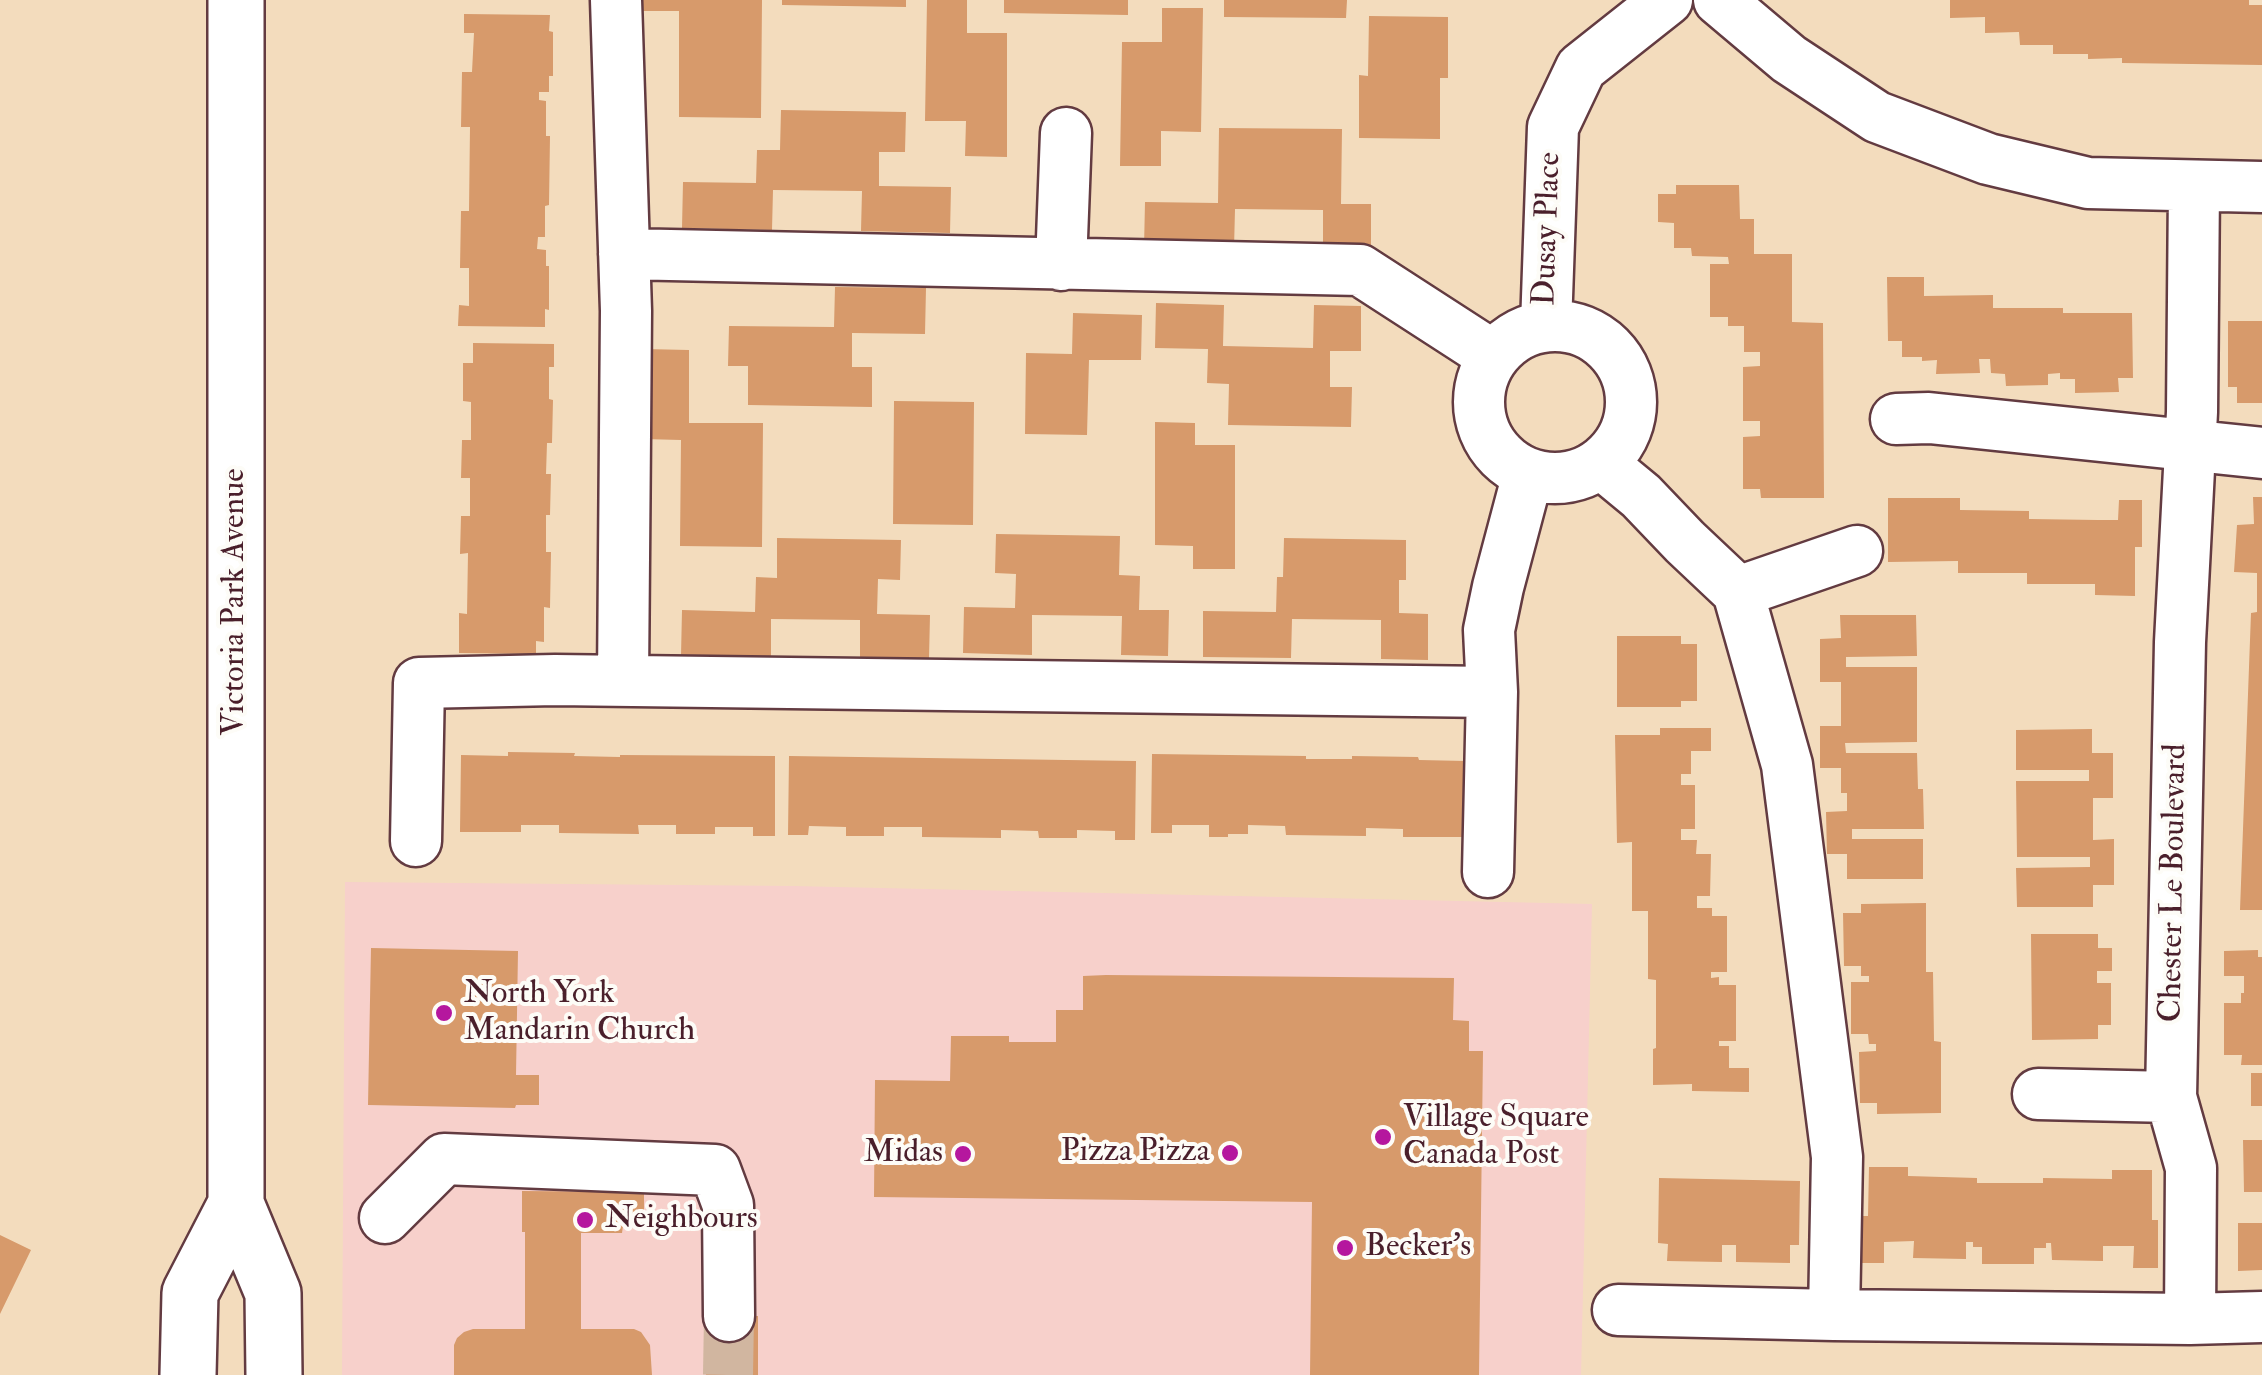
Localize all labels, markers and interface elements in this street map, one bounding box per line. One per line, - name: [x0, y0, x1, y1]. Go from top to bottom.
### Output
- street label: Dusay Place: [1527, 152, 1571, 306]
- street label: Victoria Park Avenue: [217, 468, 255, 736]
- street label: Chester Le Boulevard: [2153, 743, 2197, 1023]
- place label: North York Mandarin Church: [464, 976, 695, 1051]
- marker: North York Mandarin Church: [433, 1002, 455, 1024]
- place label: Village Square Canada Post: [1403, 1100, 1589, 1175]
- marker: Village Square Canada Post: [1372, 1126, 1394, 1148]
- place label: Pizza Pizza: [1061, 1134, 1210, 1172]
- place label: Midas: [864, 1135, 943, 1173]
- marker: Pizza Pizza: [1219, 1142, 1241, 1164]
- marker: Midas: [952, 1143, 974, 1165]
- place label: Neighbours: [605, 1201, 758, 1239]
- marker: Neighbours: [574, 1209, 596, 1231]
- place label: Becker's: [1365, 1229, 1471, 1267]
- marker: Becker's: [1334, 1237, 1356, 1259]

